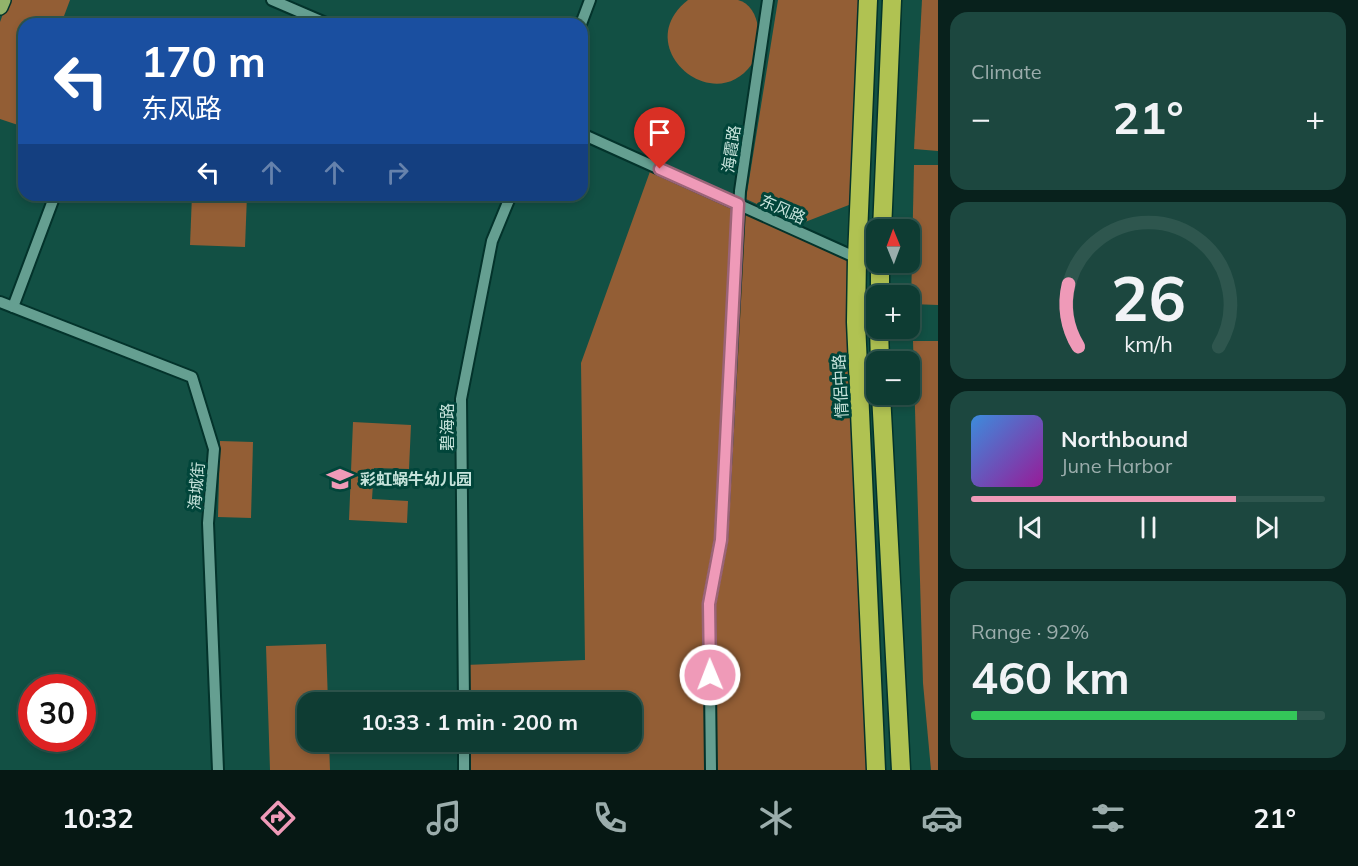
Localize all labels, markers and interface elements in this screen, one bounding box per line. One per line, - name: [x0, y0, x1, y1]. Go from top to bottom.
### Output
- text: 170 m: [141, 35, 266, 88]
- icon: left: [42, 42, 120, 120]
- text: Climate: [971, 59, 1042, 84]
- text: 21°: [1112, 89, 1184, 145]
- text: 东风路: [141, 91, 222, 125]
- text: −: [971, 97, 991, 138]
- text: +: [1305, 97, 1325, 138]
- pin: [634, 107, 685, 169]
- icon: arrive: [643, 116, 676, 149]
- street label: 海霞路: [718, 124, 744, 174]
- icon: left: [192, 156, 225, 189]
- icon: ahead: [255, 156, 288, 189]
- icon: ahead: [318, 156, 351, 189]
- icon: right: [381, 156, 414, 189]
- street label: 东风路: [757, 190, 809, 228]
- north arrow: [866, 219, 920, 273]
- map controls: [866, 219, 920, 405]
- text: 26: [1111, 258, 1185, 337]
- button: +: [866, 285, 920, 339]
- text: km/h: [1124, 331, 1172, 358]
- button: −: [866, 351, 920, 405]
- street label: 情侶中路: [828, 354, 852, 418]
- street label: 碧海路: [437, 403, 457, 451]
- text: Northbound: [1061, 425, 1188, 453]
- text: June Harbor: [1061, 453, 1172, 478]
- street label: 海城街: [184, 461, 208, 511]
- school or university icon: 彩虹蜗牛幼儿园: [325, 464, 355, 494]
- place label: 彩虹蜗牛幼儿园: [360, 469, 472, 489]
- icon: previous: [1014, 511, 1047, 544]
- icon: pause: [1132, 511, 1165, 544]
- icon: next: [1250, 511, 1283, 544]
- text: Range · 92%: [971, 619, 1089, 644]
- position arrow: [678, 643, 742, 707]
- text: 460 km: [971, 649, 1130, 705]
- speed limit sign: 30: [18, 674, 96, 752]
- text: 10:33 · 1 min · 200 m: [361, 708, 578, 736]
- icon: directions: [257, 797, 299, 839]
- icon: music: [423, 797, 465, 839]
- icon: phone: [589, 797, 631, 839]
- icon: climate: [755, 797, 797, 839]
- icon: car: [921, 797, 963, 839]
- icon: filters: [1087, 797, 1129, 839]
- text: 10:32: [62, 801, 133, 835]
- text: 21°: [1253, 801, 1296, 835]

